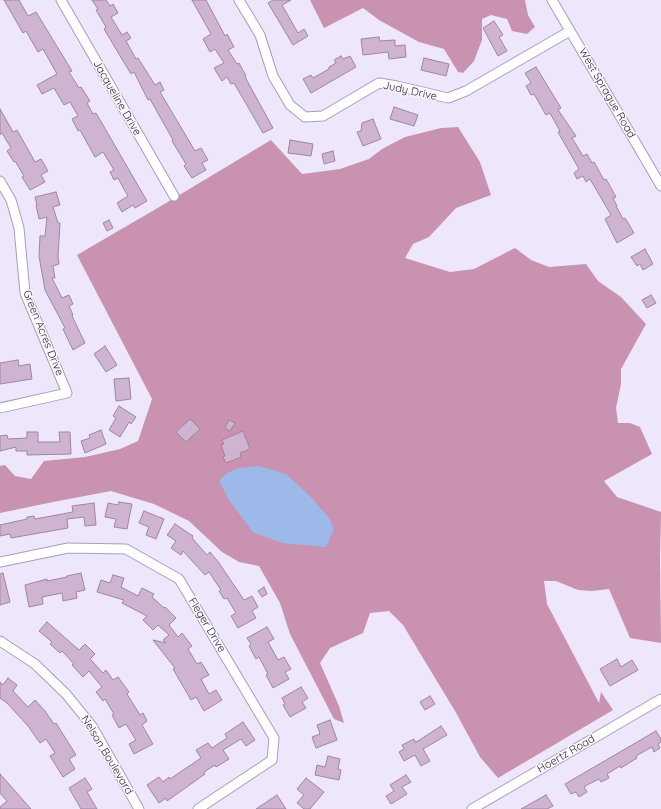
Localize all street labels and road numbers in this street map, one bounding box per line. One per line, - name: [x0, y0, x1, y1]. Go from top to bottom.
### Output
- street label: West Sprague Road: [576, 46, 638, 140]
- street label: Jacqueline Drive: [90, 58, 144, 138]
- street label: Judy Drive: [382, 79, 438, 103]
- street label: Green Acres Drive: [20, 288, 66, 378]
- street label: Fleger Drive: [186, 595, 228, 655]
- street label: Nelson Boulevard: [78, 713, 136, 797]
- street label: Hoertz Road: [535, 732, 597, 776]

